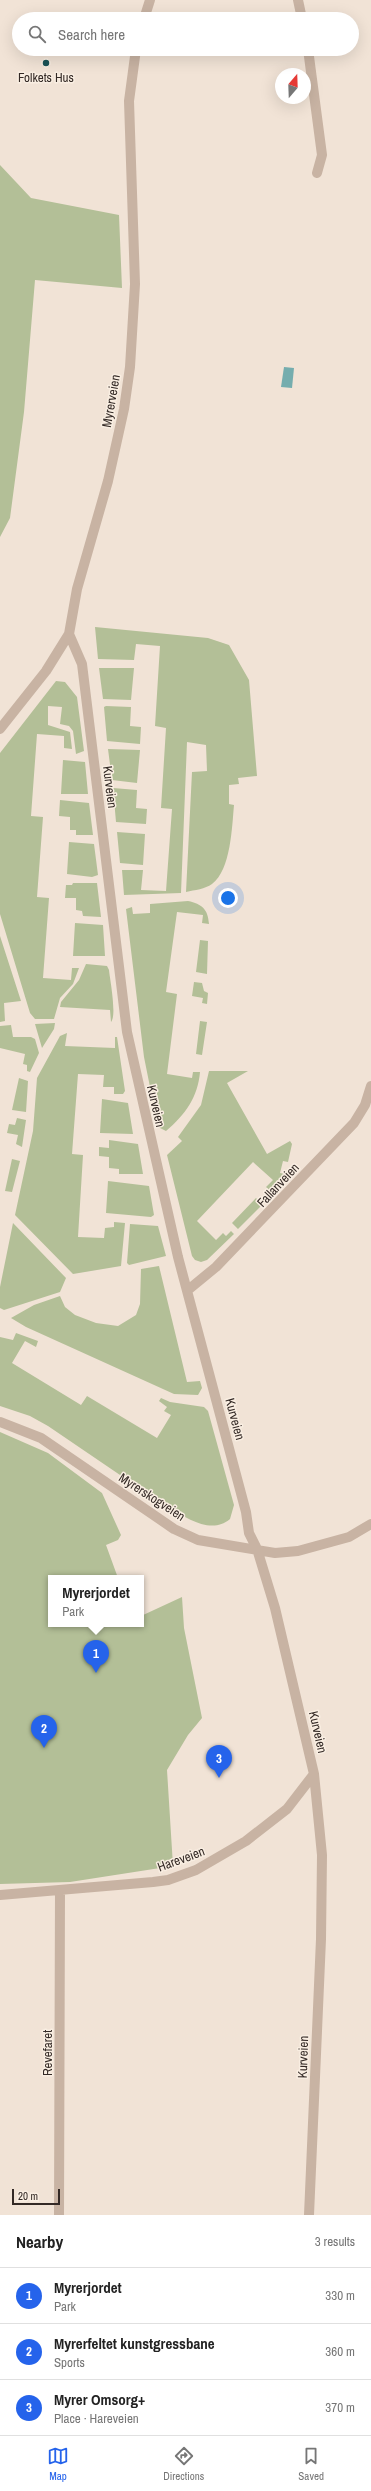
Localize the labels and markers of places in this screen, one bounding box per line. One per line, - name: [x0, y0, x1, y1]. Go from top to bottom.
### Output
- marker: Folkets Hus: [41, 58, 51, 68]
- place label: Folkets Hus: [18, 69, 74, 86]
- pin: 1: [83, 1640, 109, 1673]
- pin: 2: [31, 1715, 57, 1748]
- pin: 3: [206, 1745, 232, 1778]

